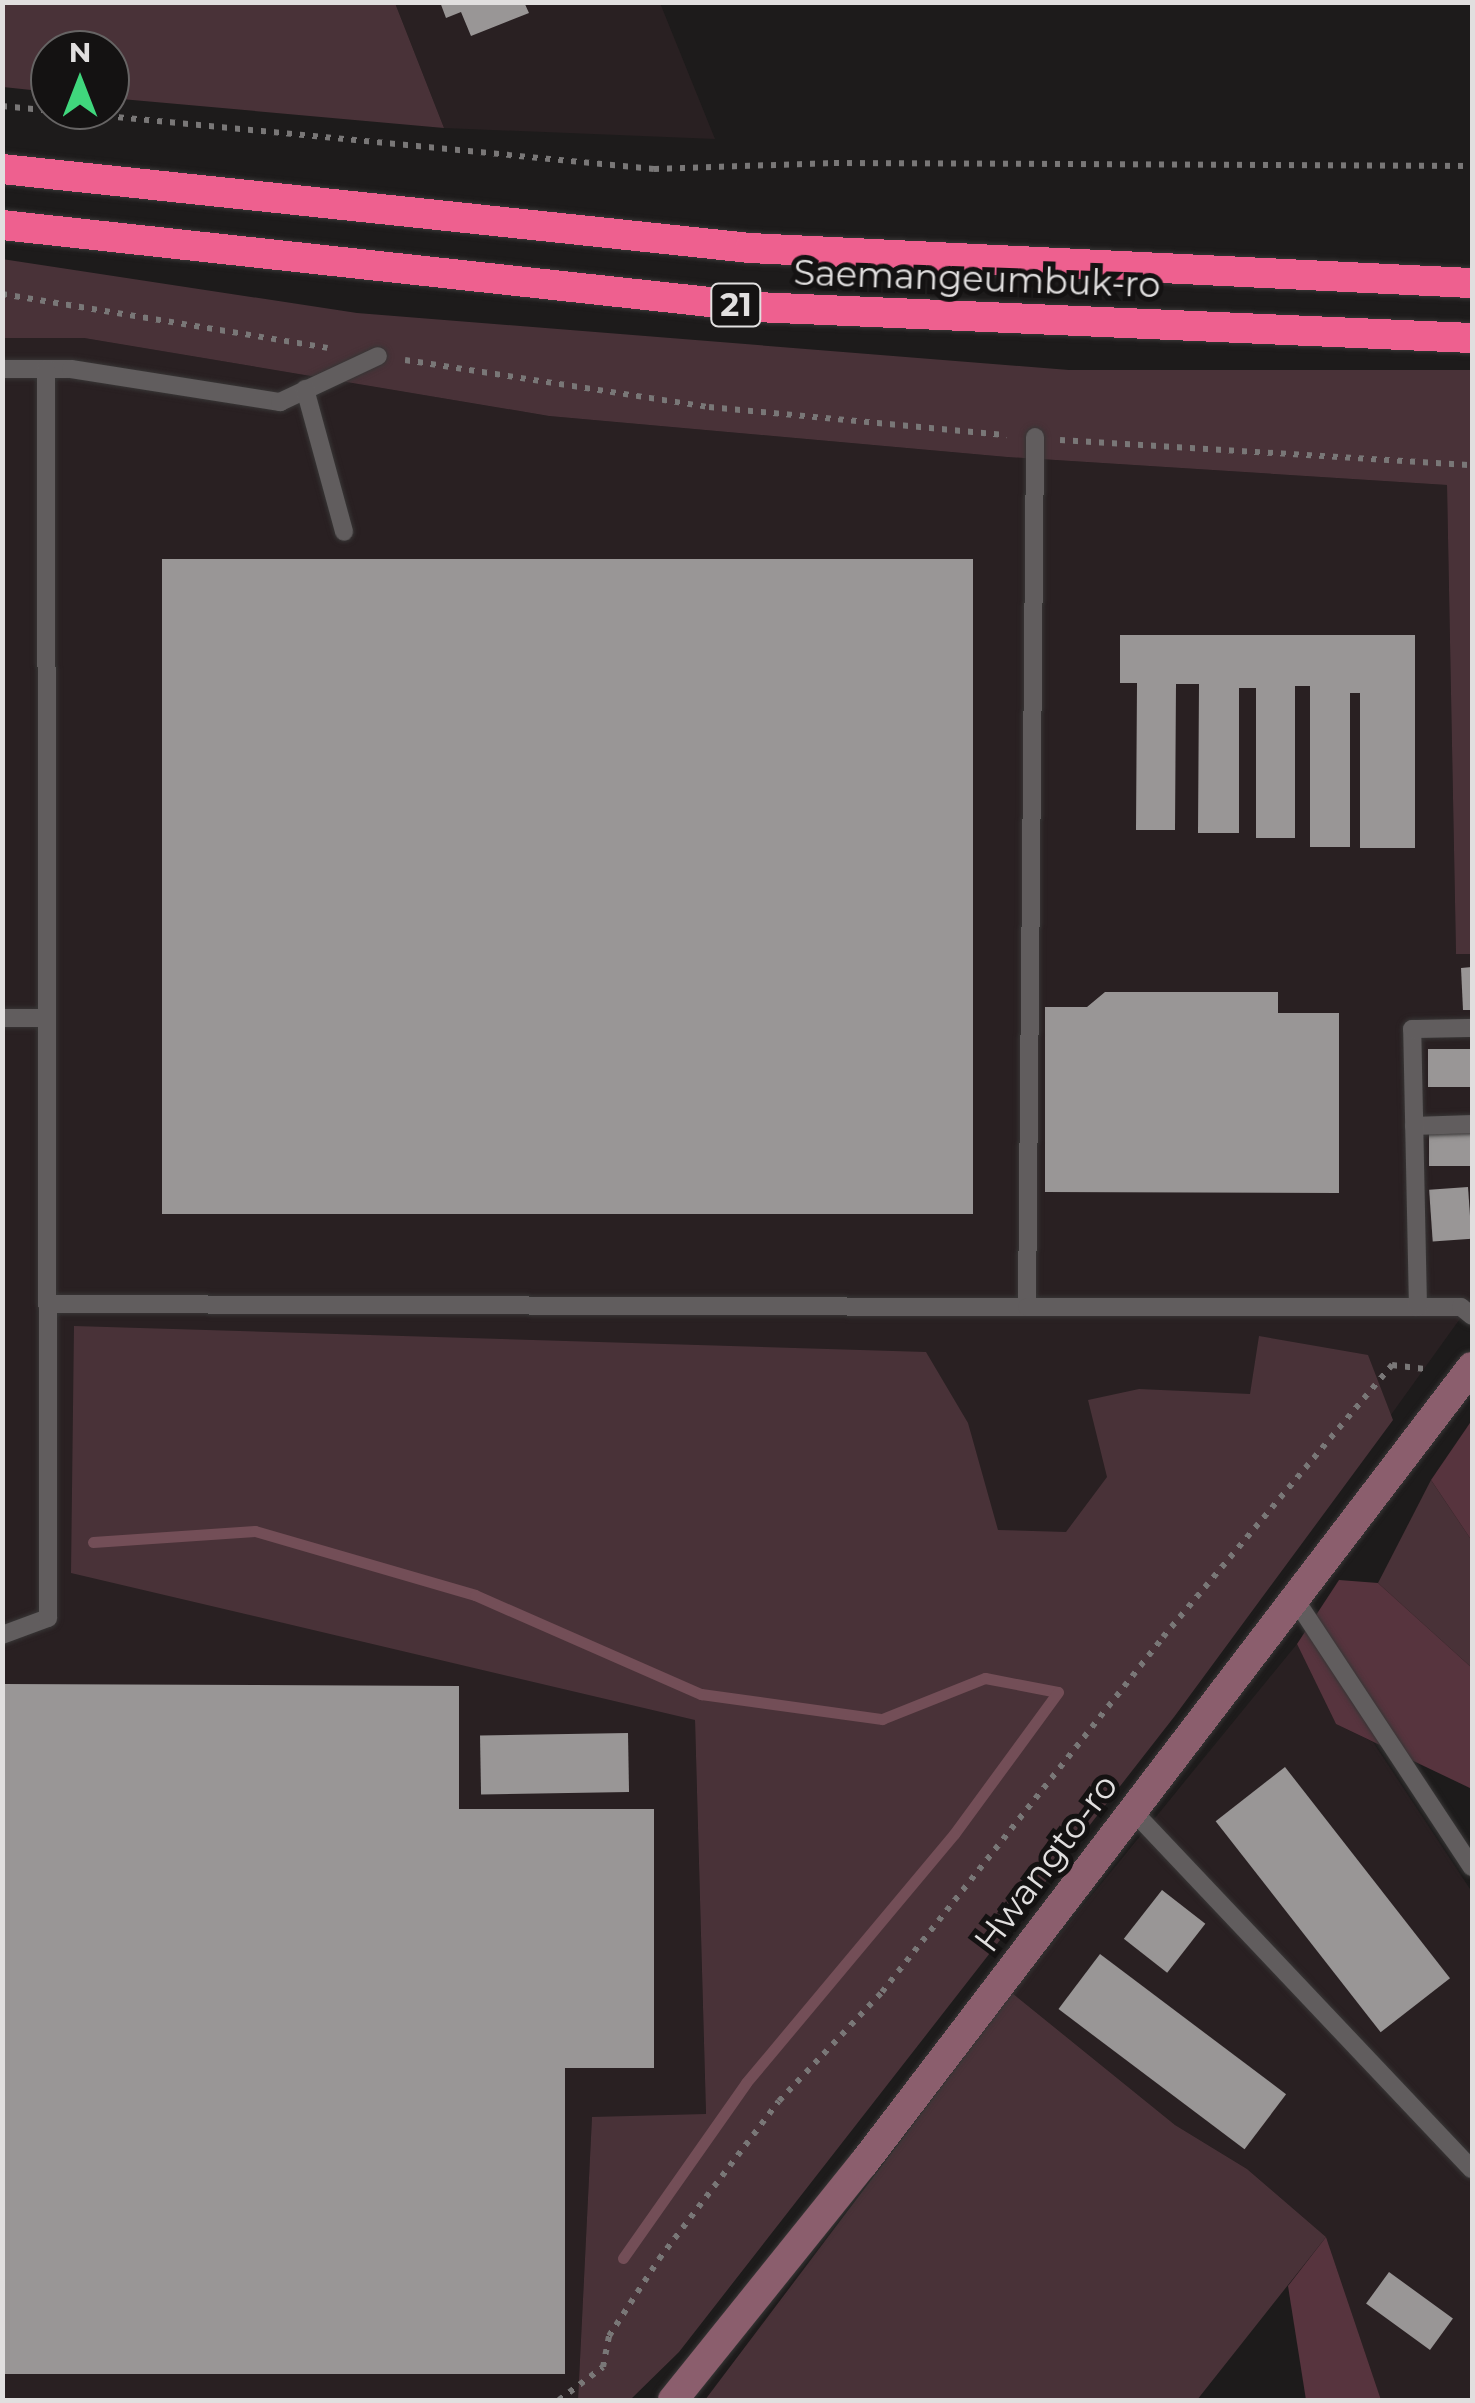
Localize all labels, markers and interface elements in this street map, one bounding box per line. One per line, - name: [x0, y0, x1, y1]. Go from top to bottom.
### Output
- north arrow: [30, 30, 130, 130]
- text: N: [69, 35, 91, 69]
- street label: Saemangeumbuk-ro: [793, 252, 1161, 306]
- road number: 21: [708, 278, 764, 332]
- street label: Hwangto-ro: [966, 1766, 1126, 1960]

